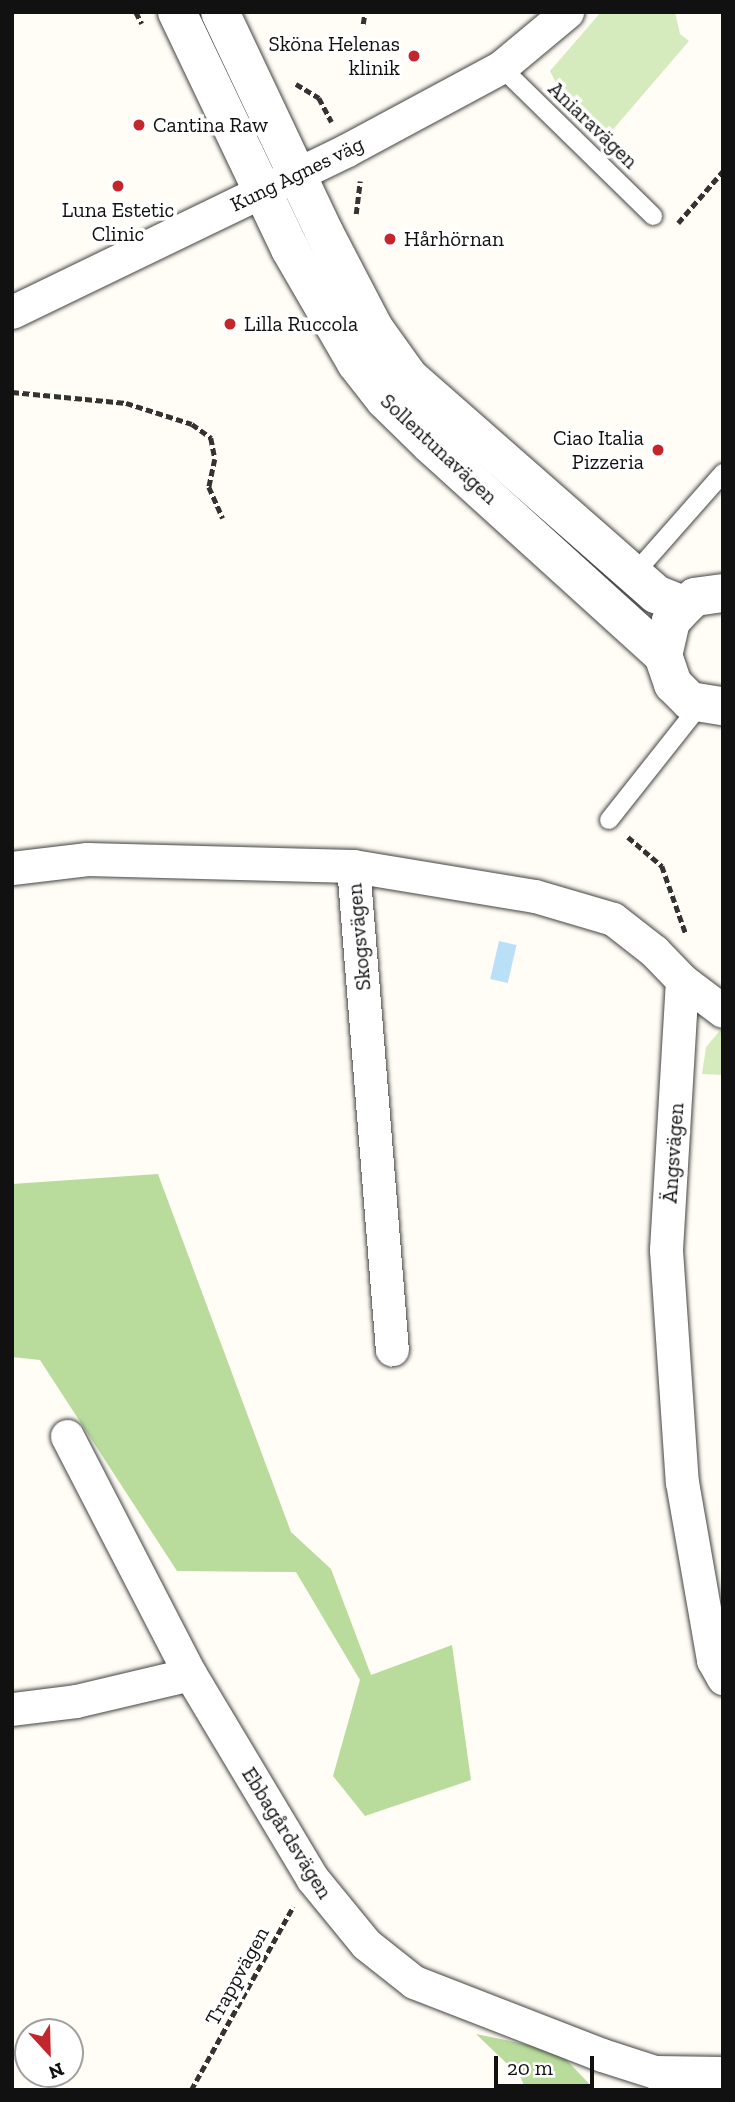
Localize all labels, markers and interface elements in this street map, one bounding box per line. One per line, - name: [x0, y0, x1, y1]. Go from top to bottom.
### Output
- place label: Sköna Helenas klinik: [268, 31, 400, 81]
- marker: Sköna Helenas klinik: [406, 48, 422, 64]
- street label: Aniaravägen: [543, 76, 643, 174]
- place label: Cantina Raw: [153, 112, 268, 138]
- marker: Cantina Raw: [131, 117, 147, 133]
- street label: Kung Agnes väg: [226, 131, 368, 217]
- marker: Luna Estetic Clinic: [110, 178, 126, 194]
- place label: Luna Estetic Clinic: [62, 197, 174, 247]
- place label: Hårhörnan: [404, 226, 504, 252]
- marker: Hårhörnan: [382, 231, 398, 247]
- place label: Lilla Ruccola: [244, 311, 358, 337]
- marker: Lilla Ruccola: [222, 316, 238, 332]
- street label: Sollentunavägen: [375, 388, 503, 510]
- place label: Ciao Italia Pizzeria: [553, 425, 644, 475]
- marker: Ciao Italia Pizzeria: [650, 442, 666, 458]
- street label: Skogsvägen: [342, 882, 376, 992]
- street label: Ängsvägen: [657, 1102, 689, 1204]
- street label: Ebbagårdsvägen: [236, 1763, 338, 1903]
- street label: Trappvägen: [200, 1922, 274, 2030]
- north arrow: [14, 2018, 84, 2088]
- scale bar: [497, 2042, 597, 2086]
- text: 20 m: [507, 2055, 553, 2080]
- text: N: [45, 2058, 67, 2084]

